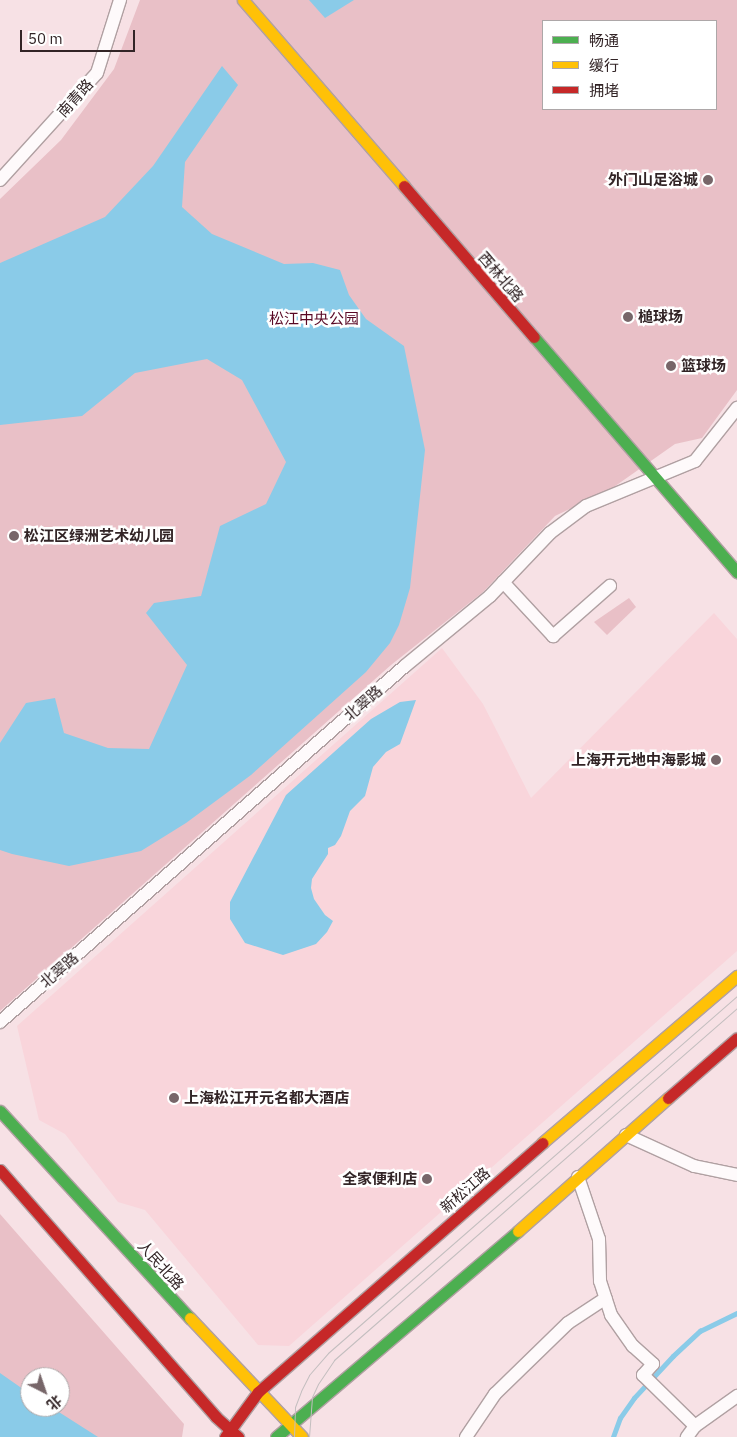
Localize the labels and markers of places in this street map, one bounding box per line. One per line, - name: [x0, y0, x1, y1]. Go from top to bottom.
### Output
- place label: 外门山足浴城: [608, 171, 698, 189]
- marker: 外门山足浴城: [702, 174, 714, 186]
- place label: 槌球场: [638, 308, 683, 326]
- marker: 槌球场: [622, 311, 634, 323]
- place label: 篮球场: [681, 357, 726, 375]
- marker: 篮球场: [665, 360, 677, 372]
- place label: 松江区绿洲艺术幼儿园: [24, 527, 174, 545]
- marker: 松江区绿洲艺术幼儿园: [8, 530, 20, 542]
- place label: 上海开元地中海影城: [571, 751, 706, 769]
- marker: 上海开元地中海影城: [710, 754, 722, 766]
- place label: 上海松江开元名都大酒店: [184, 1089, 349, 1107]
- marker: 上海松江开元名都大酒店: [168, 1092, 180, 1104]
- place label: 全家便利店: [342, 1170, 417, 1188]
- marker: 全家便利店: [421, 1173, 433, 1185]

